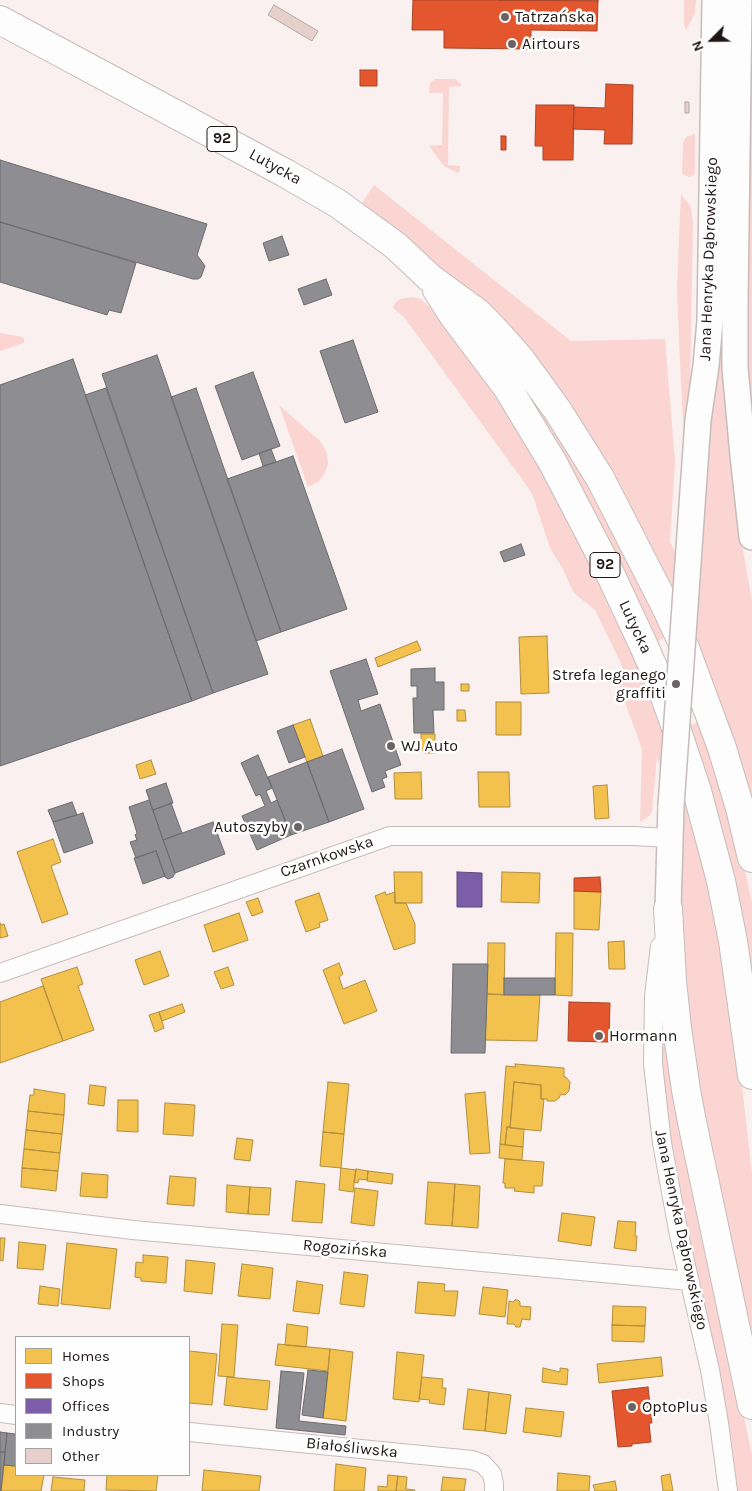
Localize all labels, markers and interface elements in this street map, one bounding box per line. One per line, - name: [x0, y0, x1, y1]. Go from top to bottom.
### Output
- place label: Tatrzańska: [515, 7, 595, 27]
- marker: Tatrzańska: [499, 11, 511, 23]
- north arrow: [687, 15, 737, 65]
- place label: Airtours: [522, 34, 580, 54]
- marker: Airtours: [506, 38, 518, 50]
- text: N: [688, 38, 708, 54]
- road number: 92: [207, 126, 237, 152]
- street label: Lutycka: [246, 145, 304, 189]
- street label: Jana Henryka Dąbrowskiego: [696, 157, 722, 361]
- road number: 92: [590, 552, 620, 578]
- street label: Lutycka: [614, 597, 656, 657]
- place label: Strefa leganego graffiti: [552, 665, 666, 703]
- marker: Strefa leganego graffiti: [670, 678, 682, 690]
- place label: WJ Auto: [401, 736, 458, 756]
- marker: WJ Auto: [385, 740, 397, 752]
- place label: Autoszyby: [214, 817, 288, 837]
- marker: Autoszyby: [292, 821, 304, 833]
- street label: Czarnkowska: [278, 832, 376, 882]
- place label: Hormann: [609, 1026, 677, 1046]
- marker: Hormann: [593, 1030, 605, 1042]
- street label: Jana Henryka Dąbrowskiego: [650, 1128, 712, 1332]
- street label: Rogozińska: [302, 1236, 388, 1262]
- legend: [15, 1336, 190, 1476]
- text: Homes: [62, 1347, 110, 1365]
- text: Shops: [62, 1372, 105, 1390]
- text: Offices: [62, 1397, 110, 1415]
- place label: OptoPlus: [642, 1397, 708, 1417]
- marker: OptoPlus: [626, 1401, 638, 1413]
- text: Industry: [62, 1422, 119, 1440]
- street label: Białośliwska: [305, 1434, 399, 1462]
- text: Other: [62, 1447, 100, 1465]

